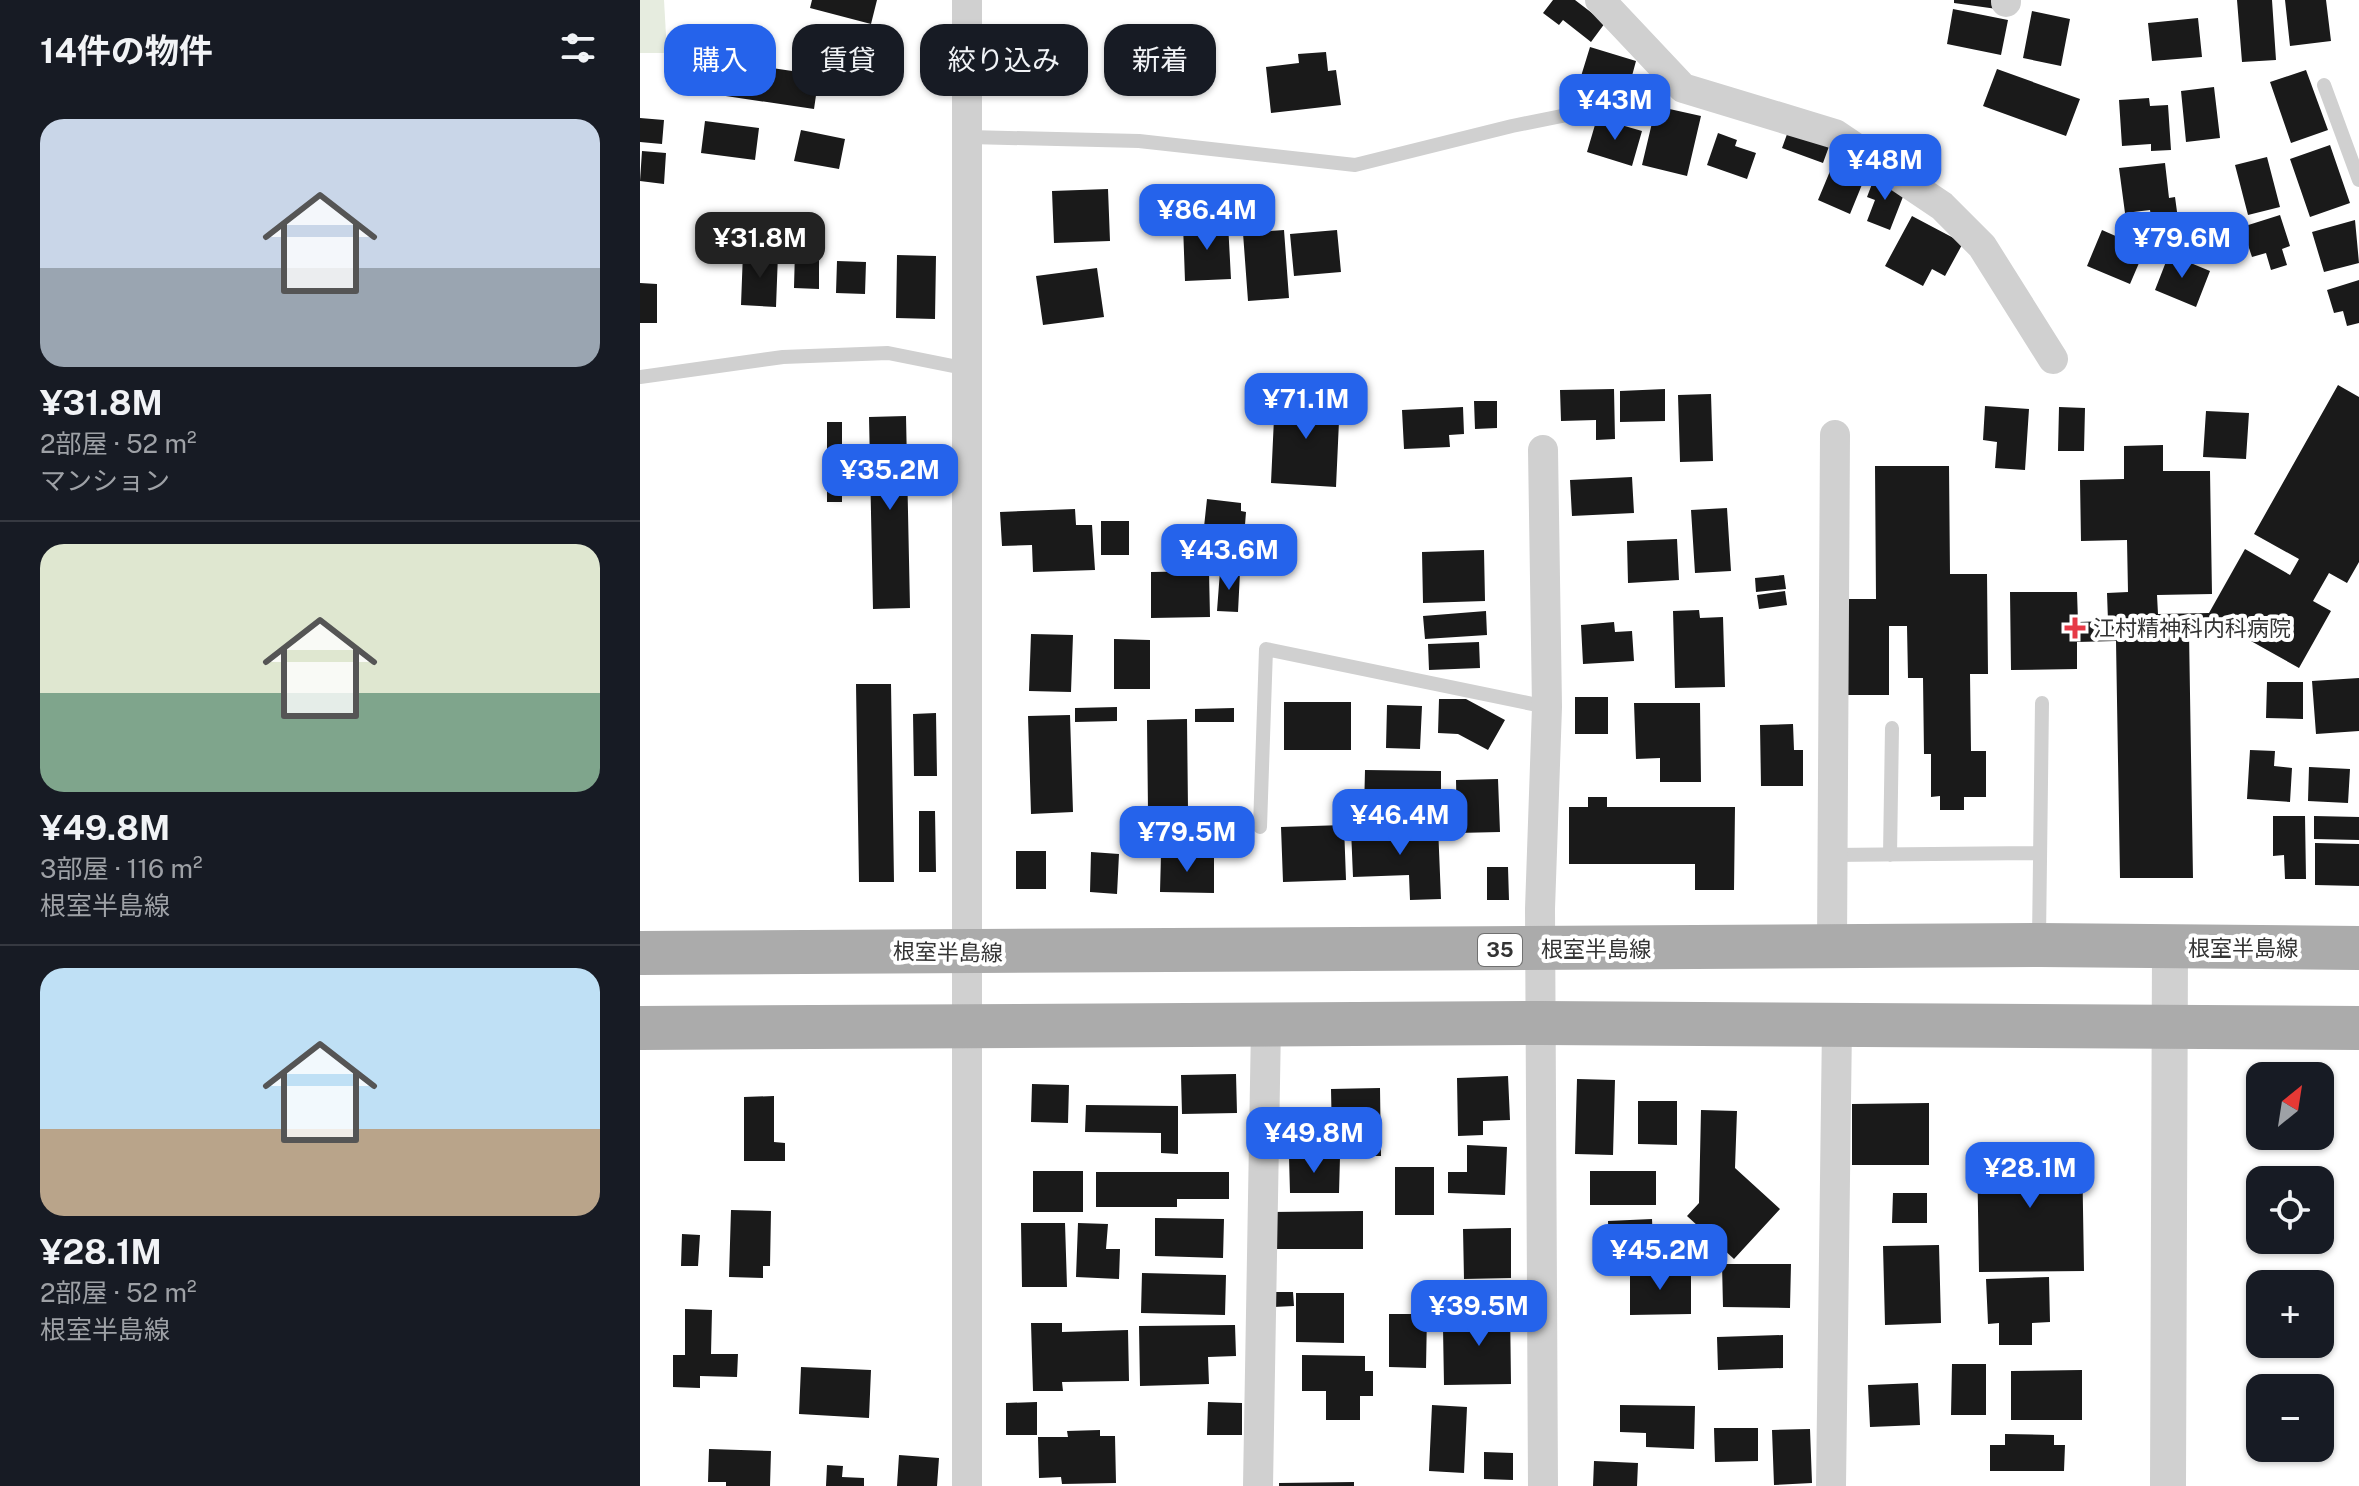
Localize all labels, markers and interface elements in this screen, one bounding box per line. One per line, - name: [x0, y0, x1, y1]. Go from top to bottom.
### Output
- chip: 購入: [664, 24, 776, 96]
- chip: 賃貸: [792, 24, 904, 96]
- chip: 絞り込み: [920, 24, 1088, 96]
- chip: 新着: [1104, 24, 1216, 96]
- icon: filters: [556, 26, 600, 70]
- text: 14件の物件: [40, 31, 213, 71]
- pin: ¥43M: [1568, 74, 1662, 142]
- text: ¥43M: [1577, 84, 1653, 115]
- pin: ¥48M: [1838, 134, 1932, 202]
- text: ¥48M: [1847, 144, 1923, 175]
- icon: home: [248, 171, 392, 315]
- pin: ¥86.4M: [1142, 184, 1272, 252]
- text: ¥86.4M: [1157, 194, 1257, 225]
- pin: ¥31.8M: [695, 212, 825, 280]
- pin: ¥79.6M: [2117, 212, 2247, 280]
- text: ¥31.8M: [713, 222, 807, 253]
- text: ¥79.6M: [2133, 222, 2231, 253]
- pin: ¥71.1M: [1241, 373, 1371, 441]
- text: ¥31.8M: [40, 383, 163, 423]
- text: ¥71.1M: [1263, 383, 1349, 414]
- text: 2部屋 · 52 m²: [40, 428, 196, 459]
- pin: ¥35.2M: [825, 444, 955, 512]
- text: ¥35.2M: [840, 454, 940, 485]
- text: マンション: [40, 465, 170, 496]
- pin: ¥43.6M: [1164, 524, 1294, 592]
- text: ¥43.6M: [1179, 534, 1279, 565]
- icon: home: [248, 596, 392, 740]
- place label: 江村精神科内科病院: [2093, 615, 2291, 641]
- marker: 江村精神科内科病院: [2064, 617, 2086, 639]
- pin: ¥46.4M: [1335, 789, 1465, 857]
- text: ¥46.4M: [1350, 799, 1450, 830]
- pin: ¥79.5M: [1122, 806, 1252, 874]
- text: ¥49.8M: [40, 808, 170, 848]
- text: ¥79.5M: [1138, 816, 1236, 847]
- text: 3部屋 · 116 m²: [40, 853, 203, 884]
- text: 根室半島線: [40, 890, 170, 921]
- road number: 35: [1478, 934, 1522, 966]
- street label: 根室半島線: [2188, 935, 2298, 961]
- street label: 根室半島線: [1541, 936, 1651, 962]
- street label: 根室半島線: [893, 938, 1003, 966]
- icon: home: [248, 1020, 392, 1164]
- north arrow: [2246, 1062, 2334, 1150]
- map controls: [2246, 1062, 2334, 1462]
- pin: ¥49.8M: [1249, 1107, 1379, 1175]
- text: ¥49.8M: [1264, 1117, 1364, 1148]
- pin: ¥28.1M: [1965, 1142, 2095, 1210]
- text: ¥28.1M: [1983, 1152, 2077, 1183]
- button: locate: [2246, 1166, 2334, 1254]
- pin: ¥45.2M: [1595, 1224, 1725, 1292]
- text: ¥28.1M: [40, 1232, 162, 1272]
- text: ¥45.2M: [1610, 1234, 1710, 1265]
- button: +: [2246, 1270, 2334, 1358]
- text: 2部屋 · 52 m²: [40, 1277, 196, 1308]
- pin: ¥39.5M: [1414, 1280, 1544, 1348]
- text: ¥39.5M: [1429, 1290, 1529, 1321]
- text: 根室半島線: [40, 1314, 170, 1345]
- button: −: [2246, 1374, 2334, 1462]

